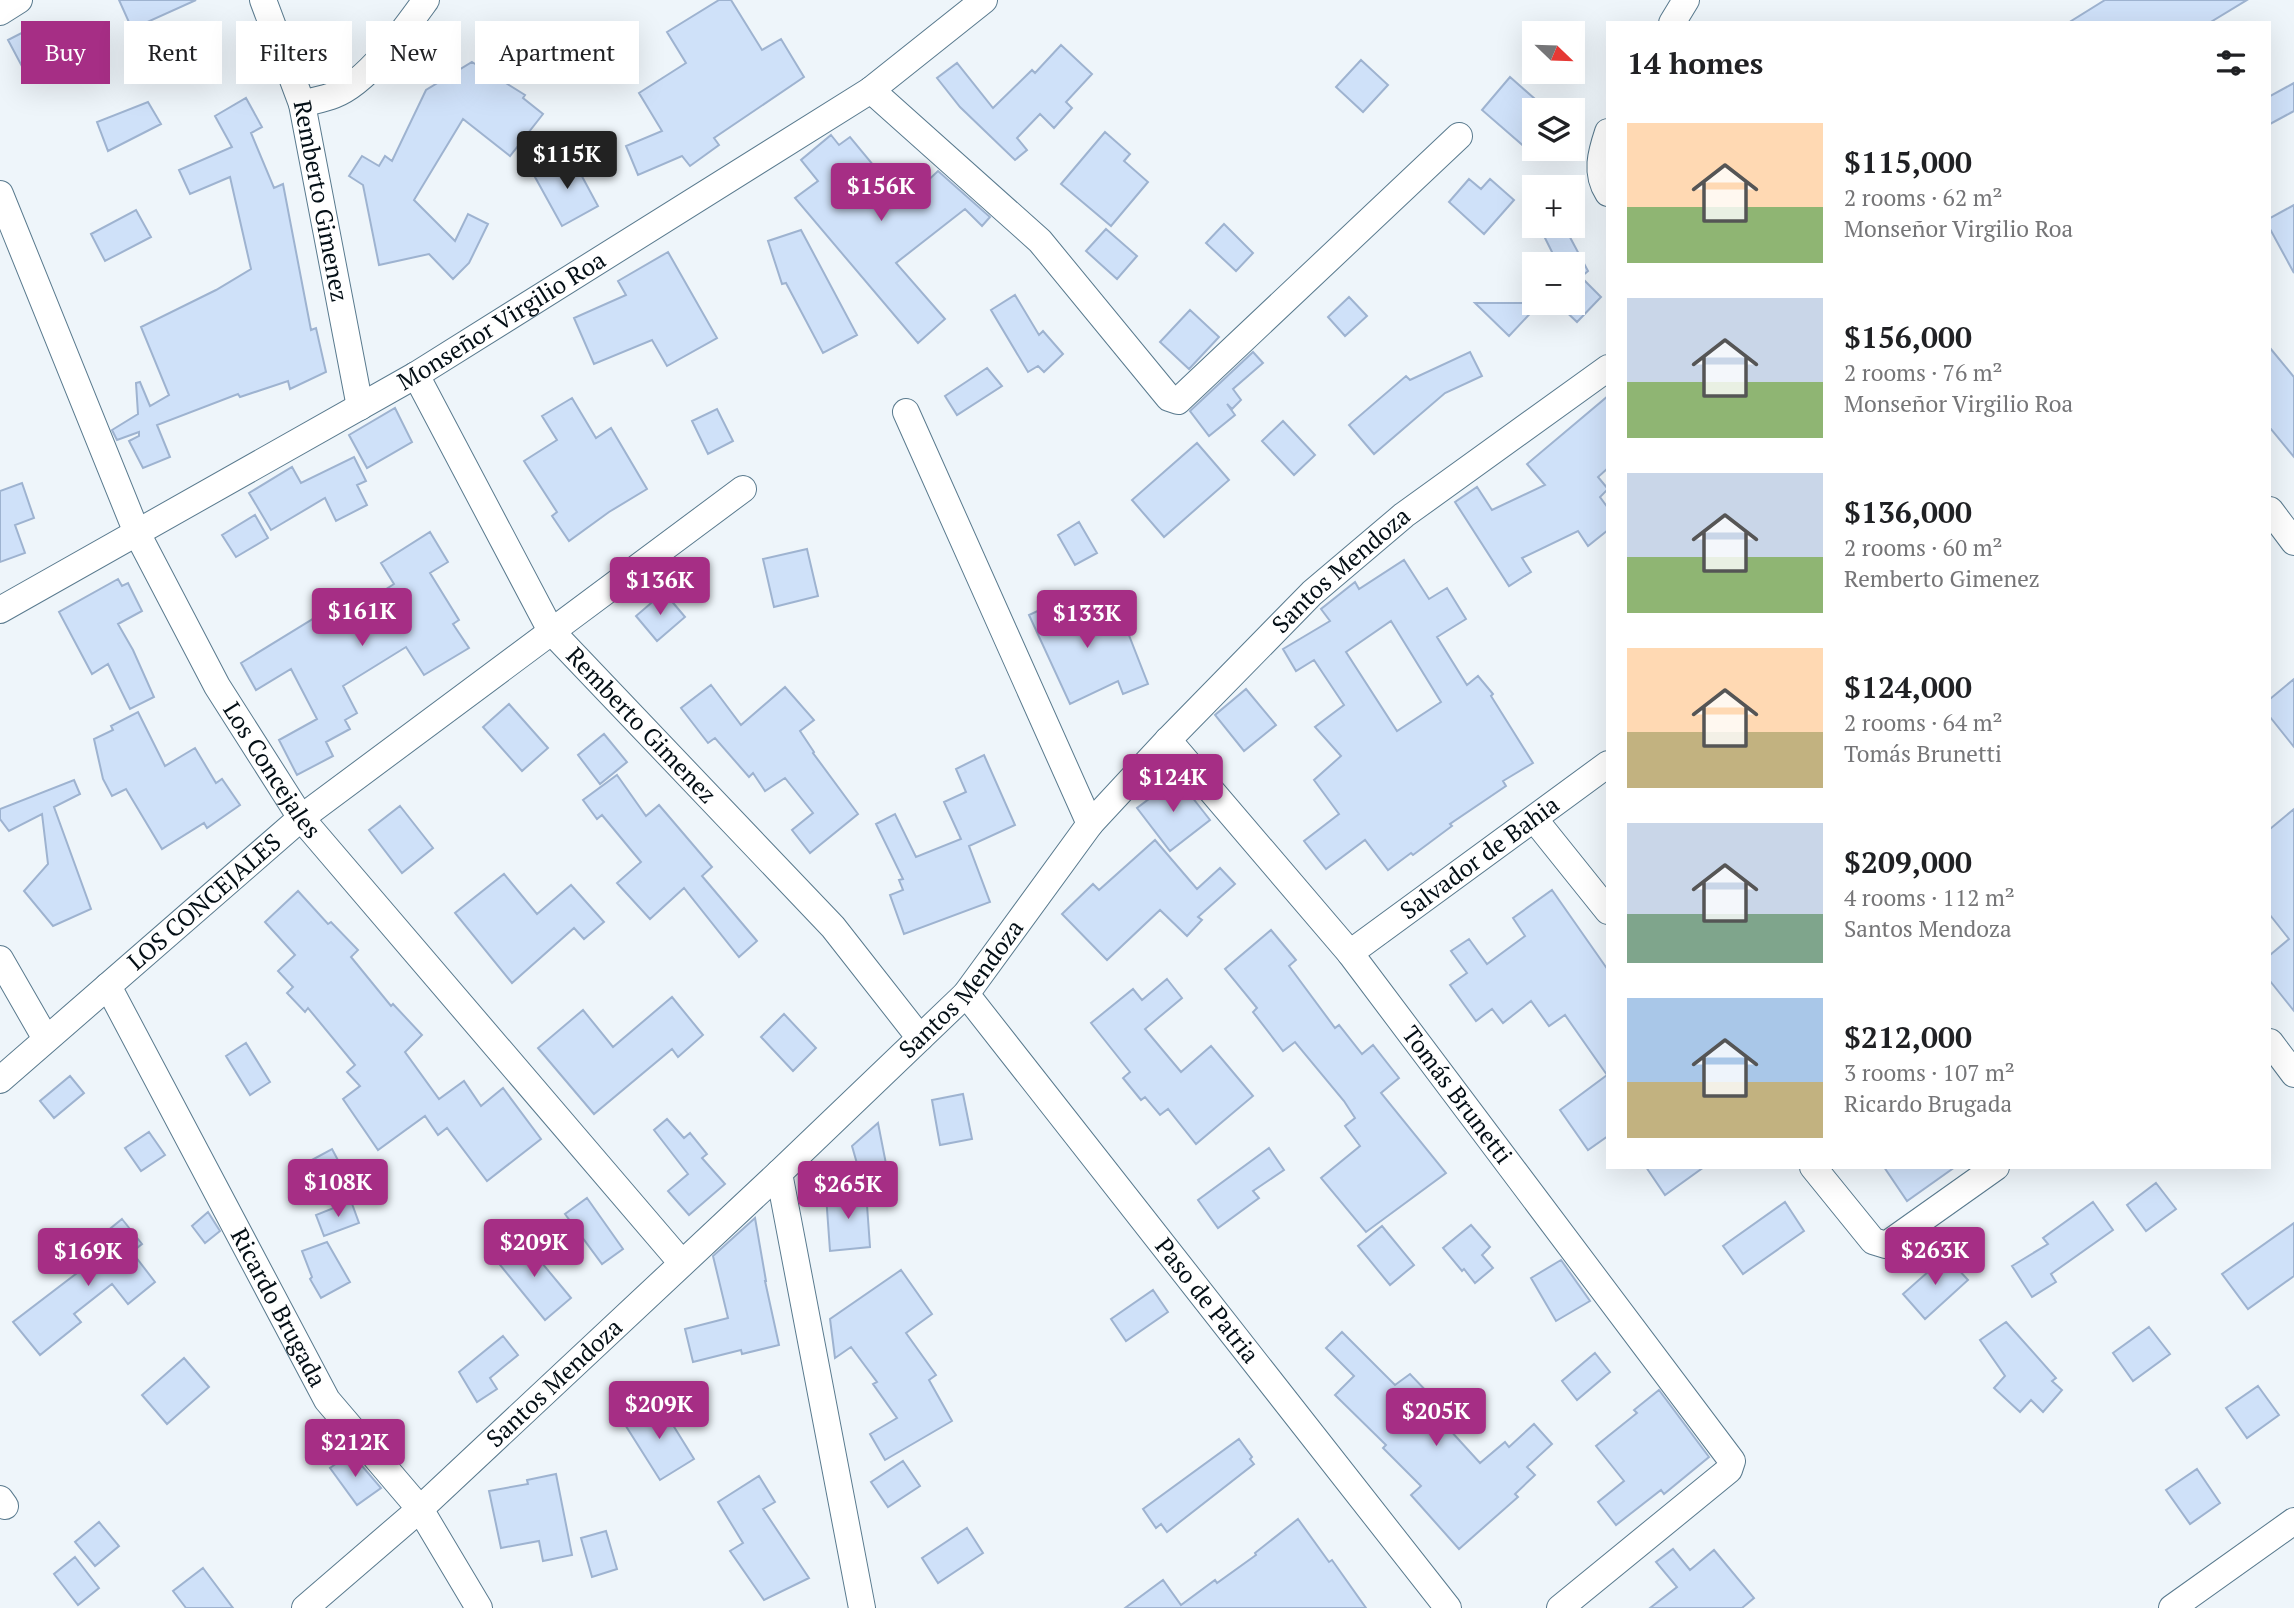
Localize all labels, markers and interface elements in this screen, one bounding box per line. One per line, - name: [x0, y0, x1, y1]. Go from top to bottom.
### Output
- chip: Buy: [21, 21, 110, 84]
- chip: Rent: [124, 21, 222, 84]
- chip: Filters: [236, 21, 352, 84]
- chip: New: [366, 21, 461, 84]
- chip: Apartment: [475, 21, 639, 84]
- north arrow: [1522, 21, 1586, 84]
- map controls: [1522, 21, 1585, 315]
- text: 14 homes: [1627, 43, 1763, 83]
- icon: filters: [2212, 44, 2250, 82]
- street label: Remberto Gimenez: [287, 98, 357, 304]
- button: layers: [1522, 98, 1585, 161]
- pin: $115K: [518, 132, 616, 191]
- text: $115K: [533, 138, 601, 169]
- text: $115,000: [1844, 142, 1972, 182]
- icon: home: [1683, 151, 1767, 235]
- pin: $156K: [832, 164, 930, 223]
- text: $156K: [847, 170, 915, 201]
- button: +: [1522, 175, 1585, 238]
- text: 2 rooms · 62 m²: [1844, 182, 2003, 213]
- text: Monseñor Virgilio Roa: [1844, 213, 2073, 244]
- street label: Monseñor Virgilio Roa: [392, 243, 611, 397]
- button: −: [1522, 252, 1585, 315]
- text: $156,000: [1844, 317, 1972, 357]
- icon: home: [1683, 326, 1767, 410]
- text: 2 rooms · 76 m²: [1844, 357, 2003, 388]
- text: Monseñor Virgilio Roa: [1844, 388, 2073, 419]
- text: $136,000: [1844, 492, 1972, 532]
- street label: Santos Mendoza: [1264, 500, 1417, 640]
- icon: home: [1683, 501, 1767, 585]
- text: 2 rooms · 60 m²: [1844, 532, 2003, 563]
- pin: $136K: [611, 558, 709, 617]
- text: Remberto Gimenez: [1844, 563, 2040, 594]
- text: $136K: [626, 564, 694, 595]
- pin: $161K: [313, 588, 411, 648]
- pin: $133K: [1038, 590, 1136, 650]
- text: $161K: [328, 595, 396, 626]
- text: $133K: [1053, 597, 1121, 628]
- street label: Remberto Gimenez: [560, 640, 724, 810]
- text: $124,000: [1844, 667, 1972, 707]
- icon: home: [1683, 676, 1767, 760]
- street label: Los Concejales: [216, 696, 329, 845]
- text: 2 rooms · 64 m²: [1844, 707, 2003, 738]
- text: Tomás Brunetti: [1844, 738, 2002, 769]
- pin: $124K: [1124, 754, 1222, 814]
- text: $124K: [1139, 761, 1207, 792]
- street label: Salvador de Bahia: [1393, 788, 1565, 926]
- street label: LOS CONCEJALES: [120, 826, 287, 977]
- text: $209,000: [1844, 842, 1972, 882]
- icon: home: [1683, 851, 1767, 935]
- text: 4 rooms · 112 m²: [1844, 882, 2015, 913]
- street label: Santos Mendoza: [892, 913, 1030, 1065]
- text: Santos Mendoza: [1844, 913, 2012, 944]
- text: $212,000: [1844, 1017, 1972, 1057]
- street label: Tomás Brunetti: [1395, 1019, 1520, 1170]
- icon: home: [1683, 1026, 1767, 1110]
- text: 3 rooms · 107 m²: [1844, 1057, 2015, 1088]
- text: Ricardo Brugada: [1844, 1088, 2012, 1119]
- pin: $108K: [289, 1160, 387, 1219]
- pin: $265K: [799, 1162, 897, 1221]
- text: $108K: [304, 1166, 372, 1197]
- text: $265K: [814, 1168, 882, 1199]
- pin: $209K: [485, 1220, 583, 1279]
- street label: Ricardo Brugada: [224, 1222, 334, 1392]
- text: $209K: [500, 1226, 568, 1257]
- pin: $169K: [39, 1228, 137, 1288]
- pin: $263K: [1886, 1228, 1984, 1287]
- street label: Paso de Patria: [1148, 1231, 1267, 1369]
- text: $263K: [1901, 1234, 1969, 1265]
- text: $169K: [54, 1235, 122, 1266]
- street label: Santos Mendoza: [479, 1311, 629, 1454]
- pin: $209K: [610, 1382, 708, 1441]
- text: $209K: [625, 1388, 693, 1419]
- pin: $205K: [1387, 1388, 1485, 1448]
- text: $205K: [1402, 1395, 1470, 1426]
- pin: $212K: [306, 1420, 404, 1479]
- text: $212K: [321, 1426, 389, 1457]

